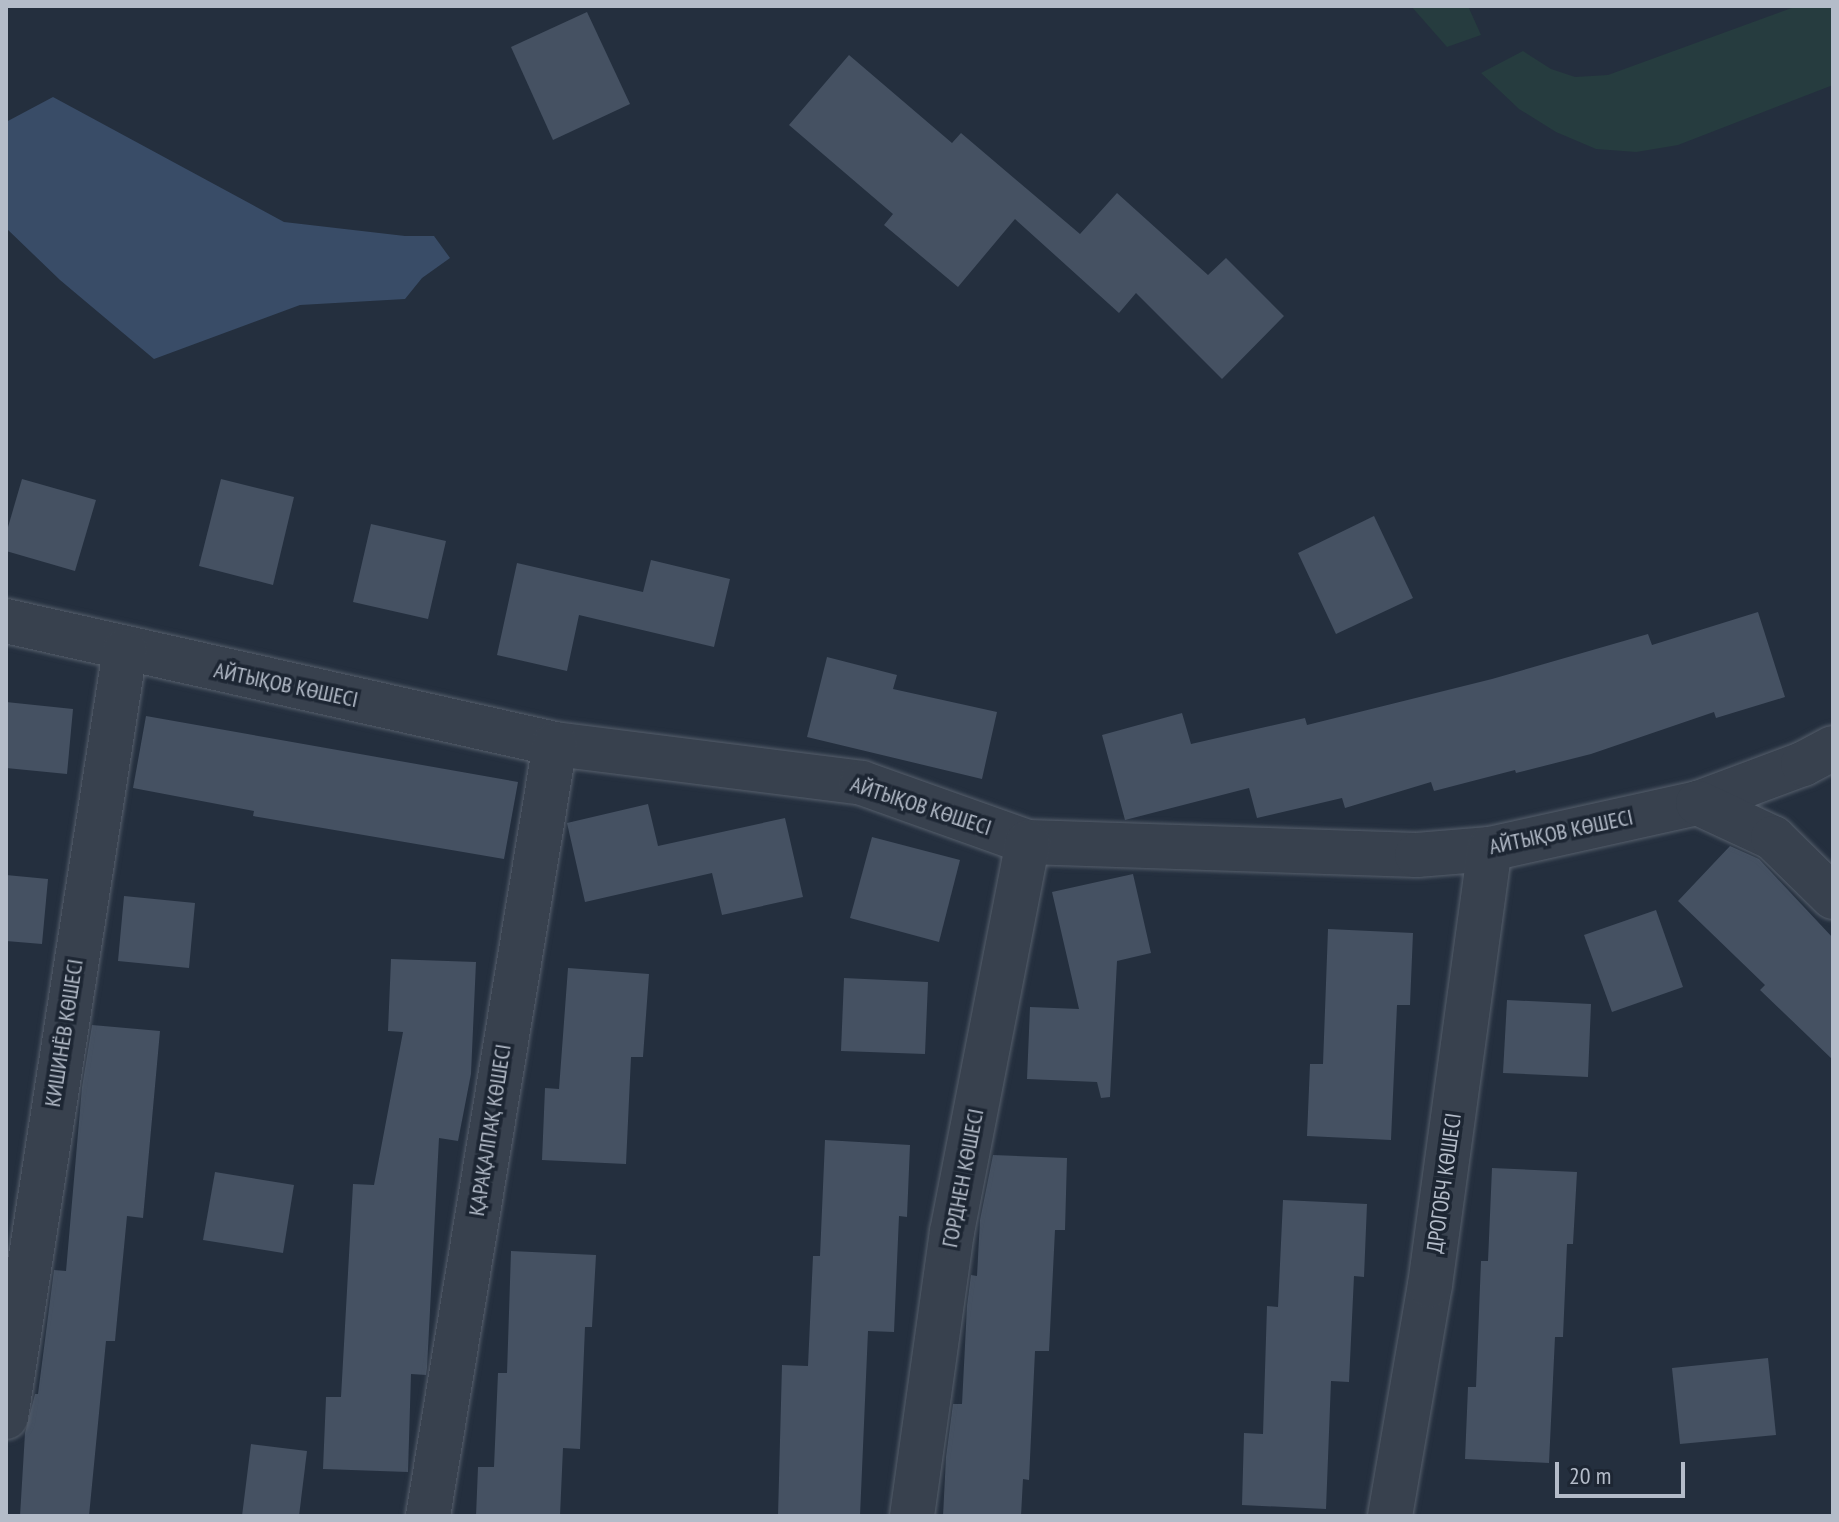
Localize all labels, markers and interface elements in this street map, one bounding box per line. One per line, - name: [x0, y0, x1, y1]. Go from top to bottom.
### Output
- street label: АЙТЫҚОВ КӨШЕСІ: [212, 657, 360, 713]
- street label: АЙТЫҚОВ КӨШЕСІ: [847, 771, 995, 841]
- street label: АЙТЫҚОВ КӨШЕСІ: [1487, 804, 1635, 860]
- street label: КИШИНЁВ КӨШЕСІ: [39, 957, 89, 1109]
- street label: ҚАРАҚАЛПАҚ КӨШЕСІ: [463, 1042, 517, 1218]
- street label: ГОРДНЕН КӨШЕСІ: [937, 1106, 989, 1250]
- street label: ДРОГОБЧ КӨШЕСІ: [1421, 1111, 1467, 1255]
- scale bar: [1559, 1446, 1689, 1496]
- text: 20 m: [1569, 1460, 1611, 1491]

